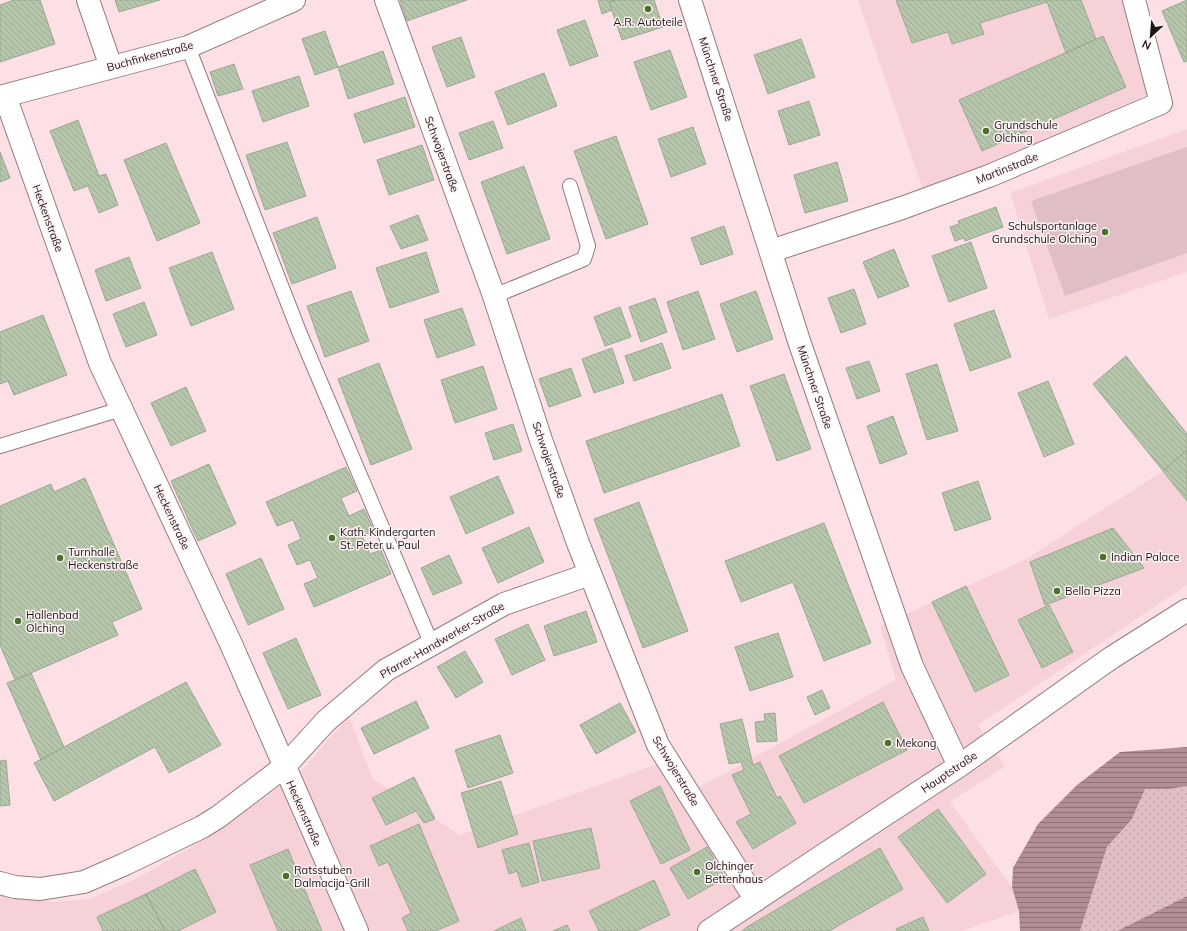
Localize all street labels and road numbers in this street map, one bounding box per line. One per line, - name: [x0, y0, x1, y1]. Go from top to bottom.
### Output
- street label: Münchner Straße: [696, 35, 736, 123]
- street label: Buchfinkenstraße: [105, 38, 195, 74]
- street label: Schwojerstraße: [422, 114, 462, 194]
- street label: Martinstraße: [974, 149, 1040, 187]
- street label: Heckenstraße: [29, 182, 67, 254]
- street label: Münchner Straße: [794, 343, 836, 431]
- street label: Schwojerstraße: [529, 420, 569, 500]
- street label: Heckenstraße: [151, 482, 193, 552]
- street label: Pfarrer-Handwerker-Straße: [377, 599, 507, 681]
- street label: Schwojerstraße: [649, 733, 703, 809]
- street label: Hauptstraße: [918, 748, 980, 796]
- street label: Heckenstraße: [283, 778, 325, 848]

